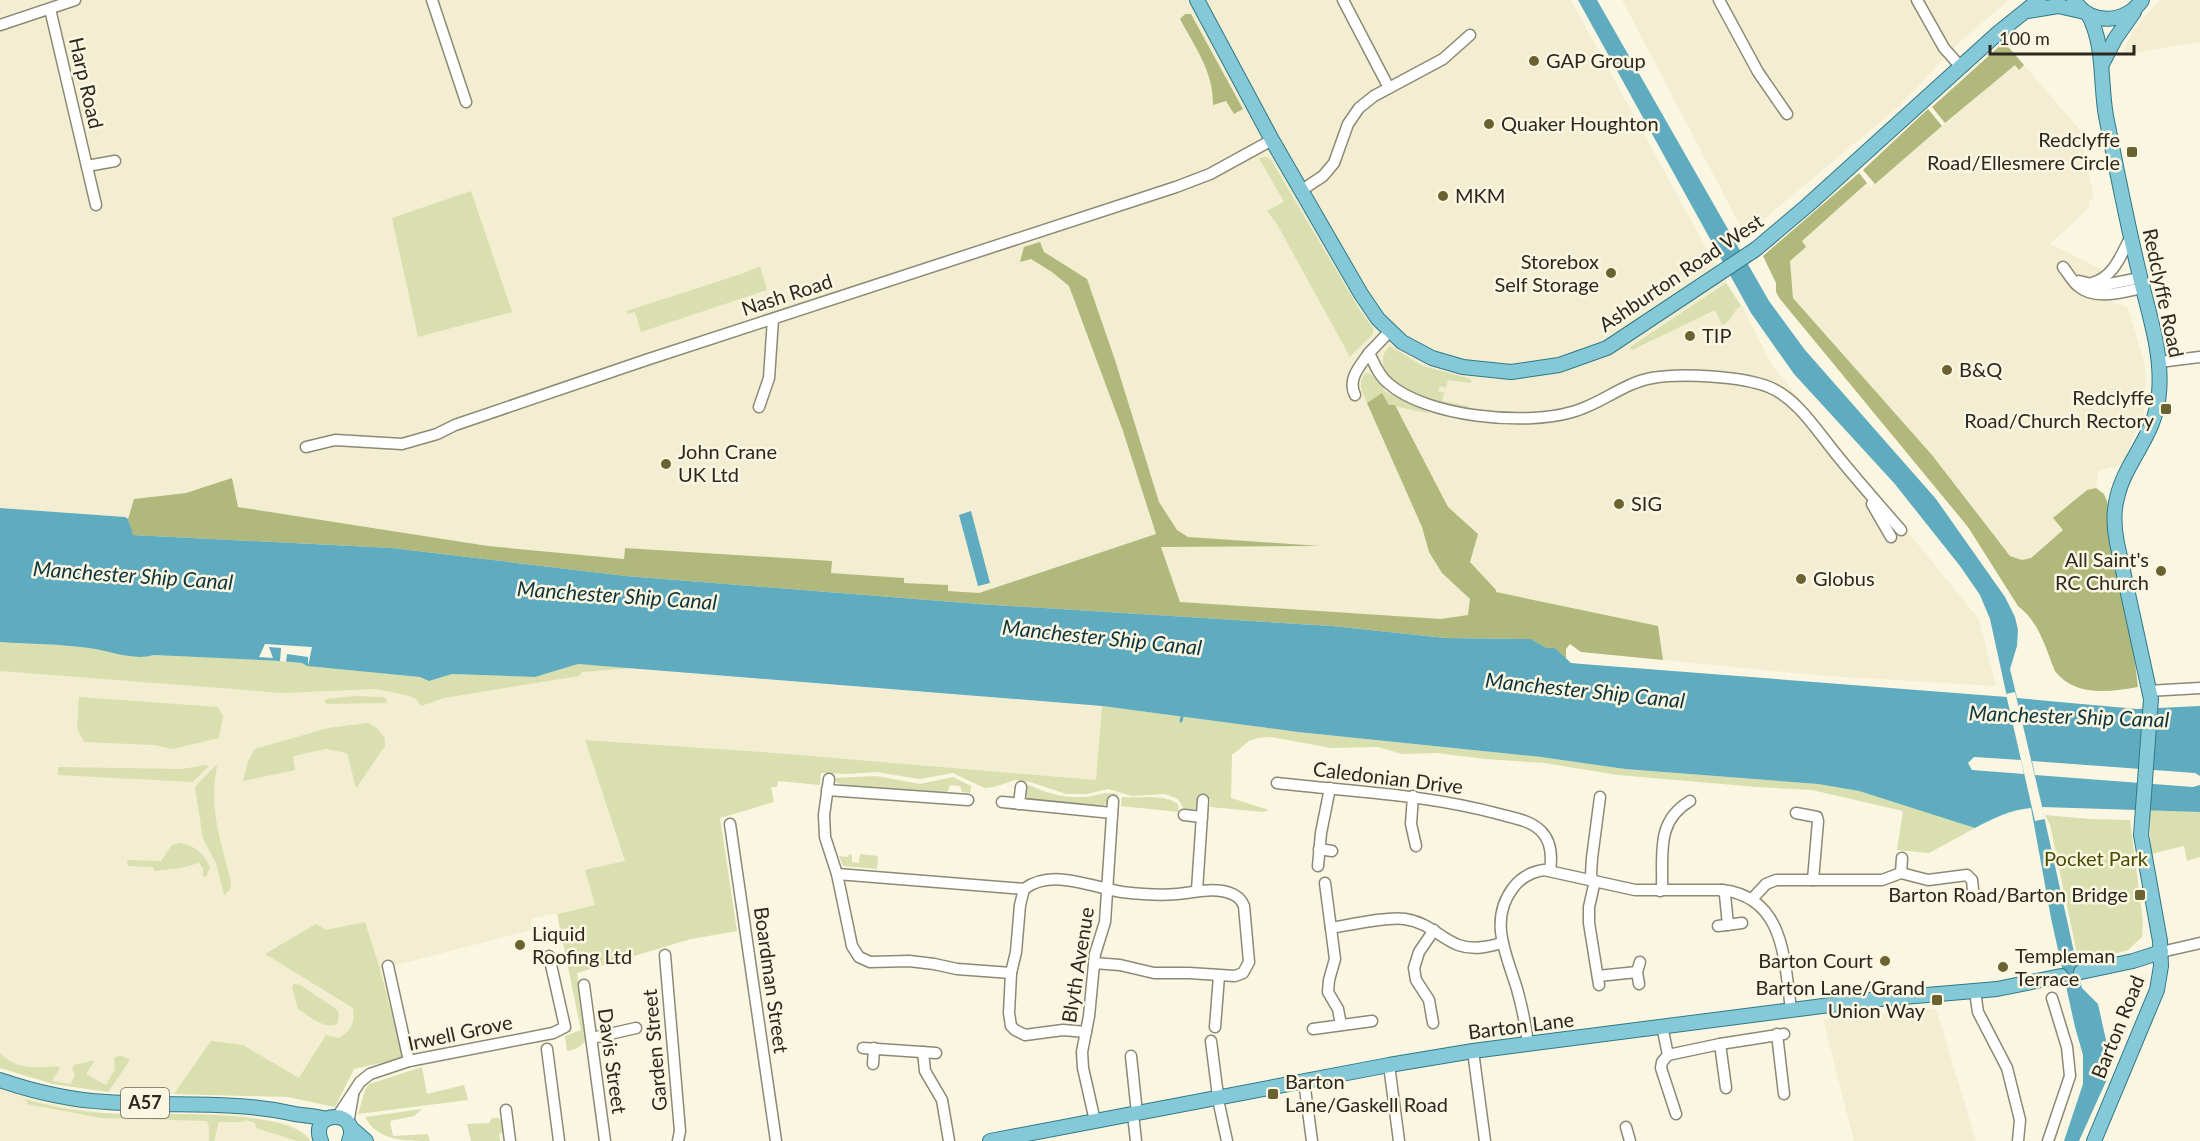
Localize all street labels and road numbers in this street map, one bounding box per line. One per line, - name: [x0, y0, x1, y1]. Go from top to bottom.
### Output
- street label: Harp Road: [65, 35, 109, 131]
- street label: Ashburton Road West: [1594, 208, 1767, 336]
- street label: Redclyffe Road: [2139, 226, 2189, 359]
- street label: Nash Road: [738, 268, 835, 320]
- street label: Caledonian Drive: [1312, 756, 1465, 798]
- street label: Boardman Street: [750, 905, 794, 1055]
- street label: Blyth Avenue: [1056, 905, 1098, 1024]
- street label: Barton Road: [2086, 972, 2149, 1082]
- street label: Garden Street: [637, 988, 671, 1112]
- street label: Davis Street: [594, 1007, 632, 1115]
- street label: Barton Lane: [1466, 1007, 1575, 1043]
- street label: Irwell Grove: [405, 1009, 514, 1055]
- road number: A57: [121, 1088, 169, 1118]

